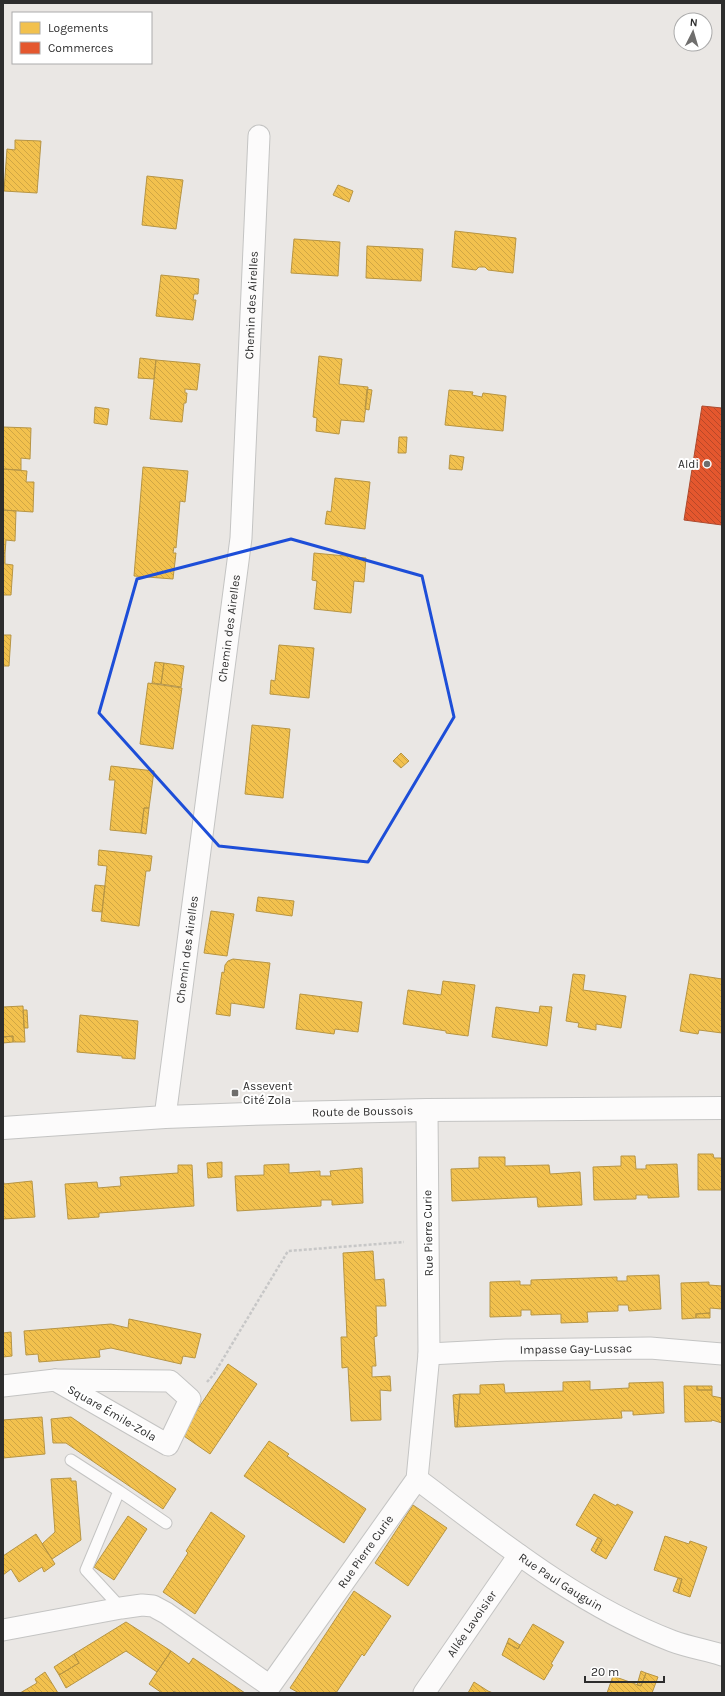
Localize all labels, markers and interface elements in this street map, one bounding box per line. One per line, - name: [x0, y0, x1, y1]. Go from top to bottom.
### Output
- legend: [12, 12, 152, 64]
- north arrow: [673, 12, 713, 52]
- text: N: [689, 16, 698, 29]
- text: Logements: [48, 21, 109, 35]
- text: Commerces: [48, 41, 114, 55]
- street label: Chemin des Airelles: [242, 251, 261, 360]
- place label: Aldi: [678, 457, 699, 471]
- marker: Aldi: [702, 459, 712, 469]
- street label: Chemin des Airelles: [215, 574, 243, 683]
- street label: Chemin des Airelles: [173, 895, 201, 1004]
- place label: Assevent Cité Zola: [243, 1079, 293, 1107]
- marker: Assevent Cité Zola: [230, 1088, 240, 1098]
- street label: Route de Boussois: [312, 1103, 413, 1120]
- street label: Rue Pierre Curie: [420, 1190, 436, 1276]
- street label: Impasse Gay-Lussac: [520, 1341, 632, 1357]
- street label: Square Émile-Zola: [65, 1381, 159, 1444]
- street label: Rue Pierre Curie: [335, 1512, 396, 1591]
- street label: Rue Paul Gauguin: [516, 1550, 605, 1614]
- street label: Allée Lavoisier: [444, 1587, 500, 1660]
- scale bar: [585, 1658, 664, 1684]
- text: 20 m: [591, 1665, 619, 1679]

